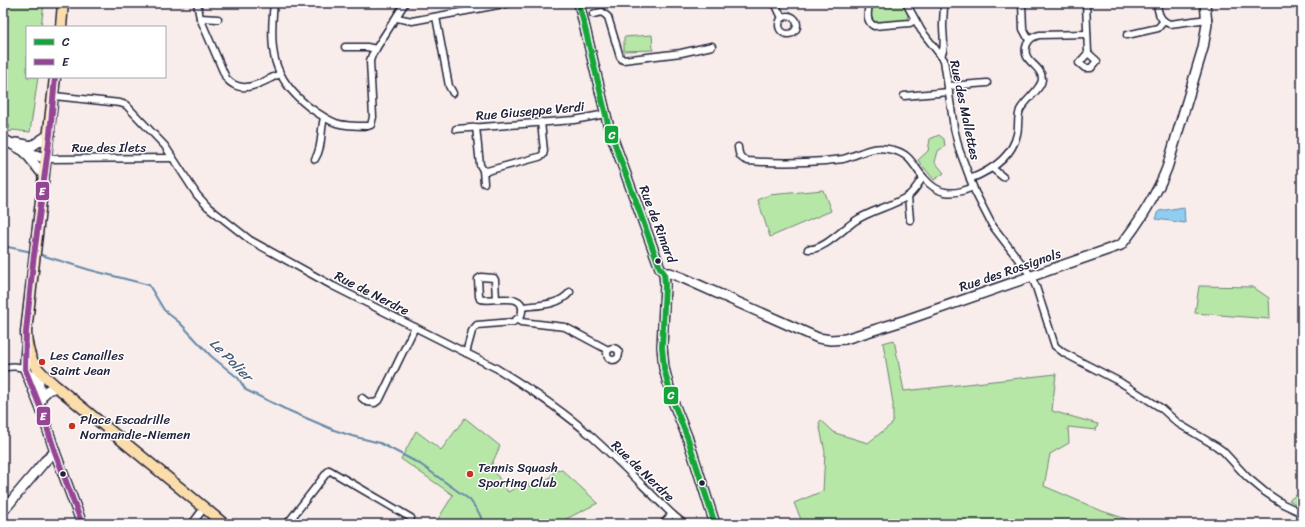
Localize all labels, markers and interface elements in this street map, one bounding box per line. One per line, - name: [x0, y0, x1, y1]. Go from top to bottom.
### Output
- legend: [26, 26, 166, 78]
- text: C: [62, 31, 70, 53]
- text: E: [62, 51, 70, 73]
- street label: Rue des Mallettes: [943, 58, 987, 162]
- street label: Rue Giuseppe Verdi: [475, 95, 586, 127]
- line badge: C: [604, 125, 619, 144]
- text: C: [608, 126, 616, 145]
- street label: Rue des Ilets: [72, 136, 146, 159]
- line badge: E: [35, 181, 50, 201]
- text: E: [39, 182, 46, 201]
- street label: Rue de Rimard: [633, 182, 684, 267]
- street label: Rue des Rossignols: [956, 242, 1064, 298]
- unlabelled marker: [653, 256, 663, 266]
- street label: Rue de Nerdre: [331, 264, 414, 322]
- water label: Le Polier: [203, 332, 261, 390]
- place label: Les Canailles Saint Jean: [50, 344, 124, 382]
- marker: Les Canailles Saint Jean: [37, 357, 47, 367]
- line badge: C: [663, 386, 679, 405]
- text: C: [667, 386, 675, 405]
- line badge: E: [36, 406, 51, 426]
- text: E: [40, 407, 47, 426]
- place label: Place Escadrille Normandie-Niemen: [80, 408, 190, 446]
- marker: Place Escadrille Normandie-Niemen: [67, 421, 77, 431]
- street label: Rue de Nerdre: [606, 434, 680, 508]
- place label: Tennis Squash Sporting Club: [478, 456, 558, 494]
- unlabelled marker: [58, 469, 68, 479]
- marker: Tennis Squash Sporting Club: [465, 469, 475, 479]
- unlabelled marker: [697, 478, 707, 488]

